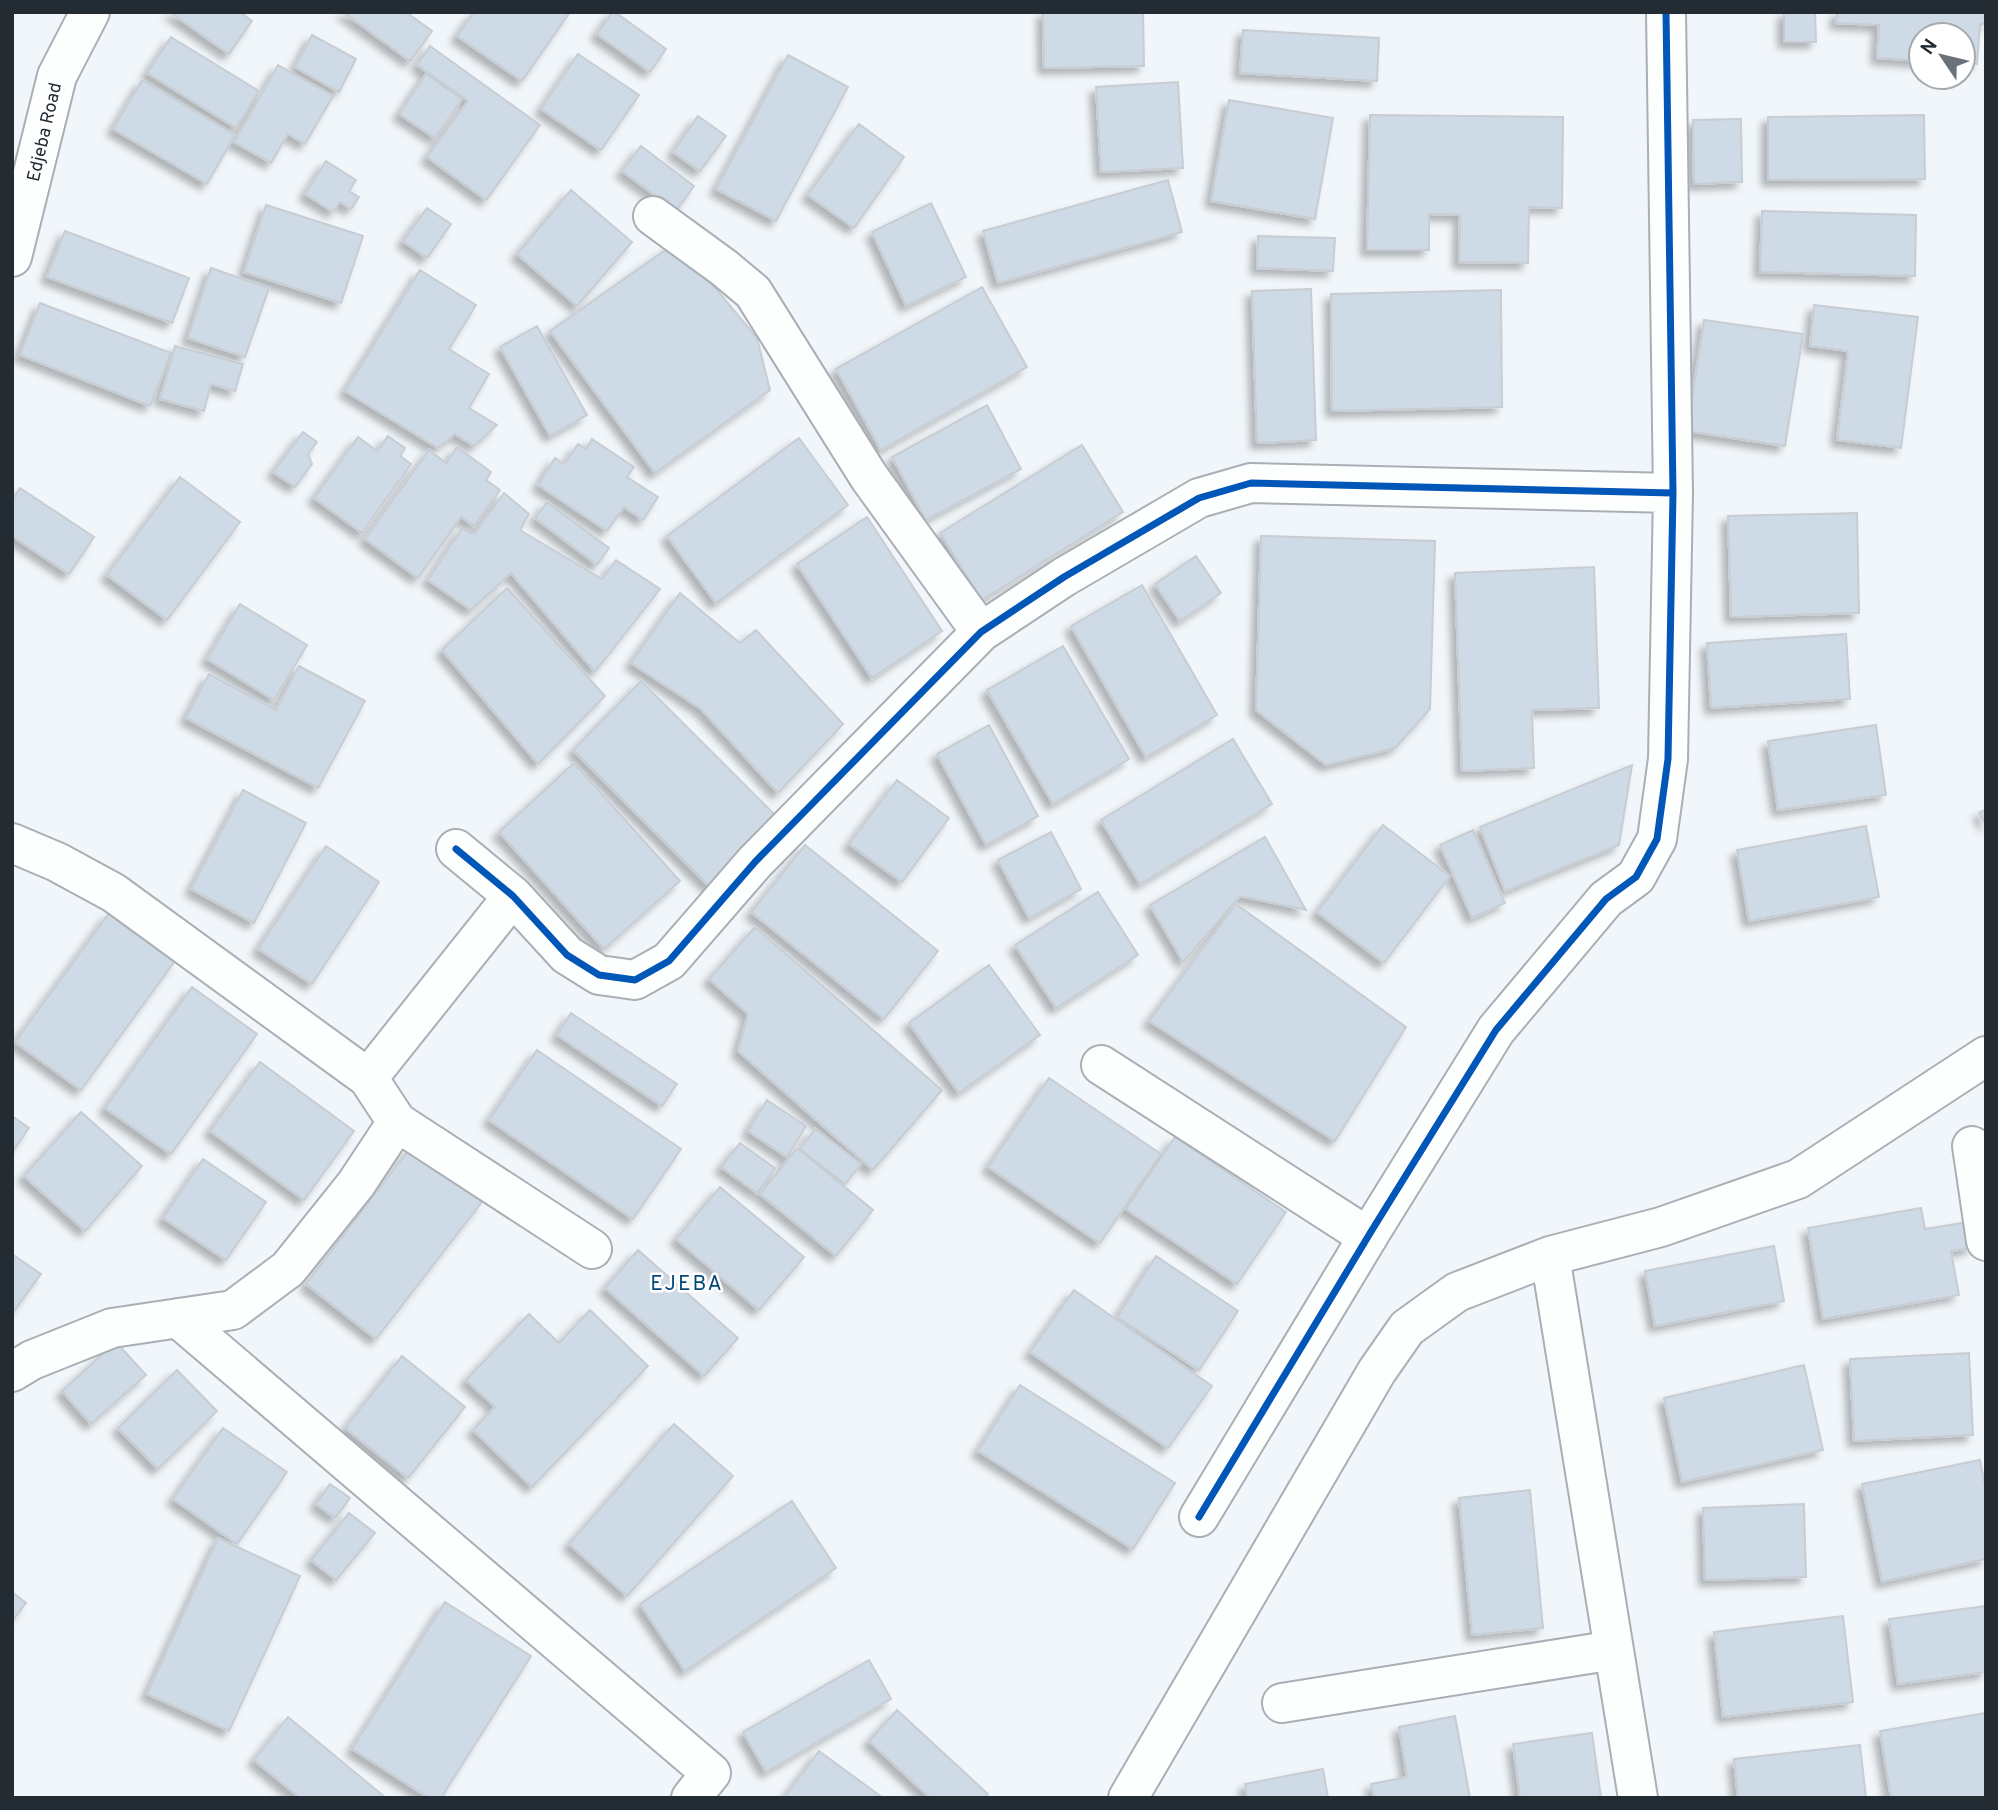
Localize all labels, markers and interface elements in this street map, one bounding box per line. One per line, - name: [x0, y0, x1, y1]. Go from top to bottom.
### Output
- north arrow: [1907, 21, 1977, 91]
- text: N: [1916, 35, 1943, 60]
- street label: Edjeba Road: [23, 81, 68, 184]
- district label: EJEBA: [650, 1271, 724, 1298]

